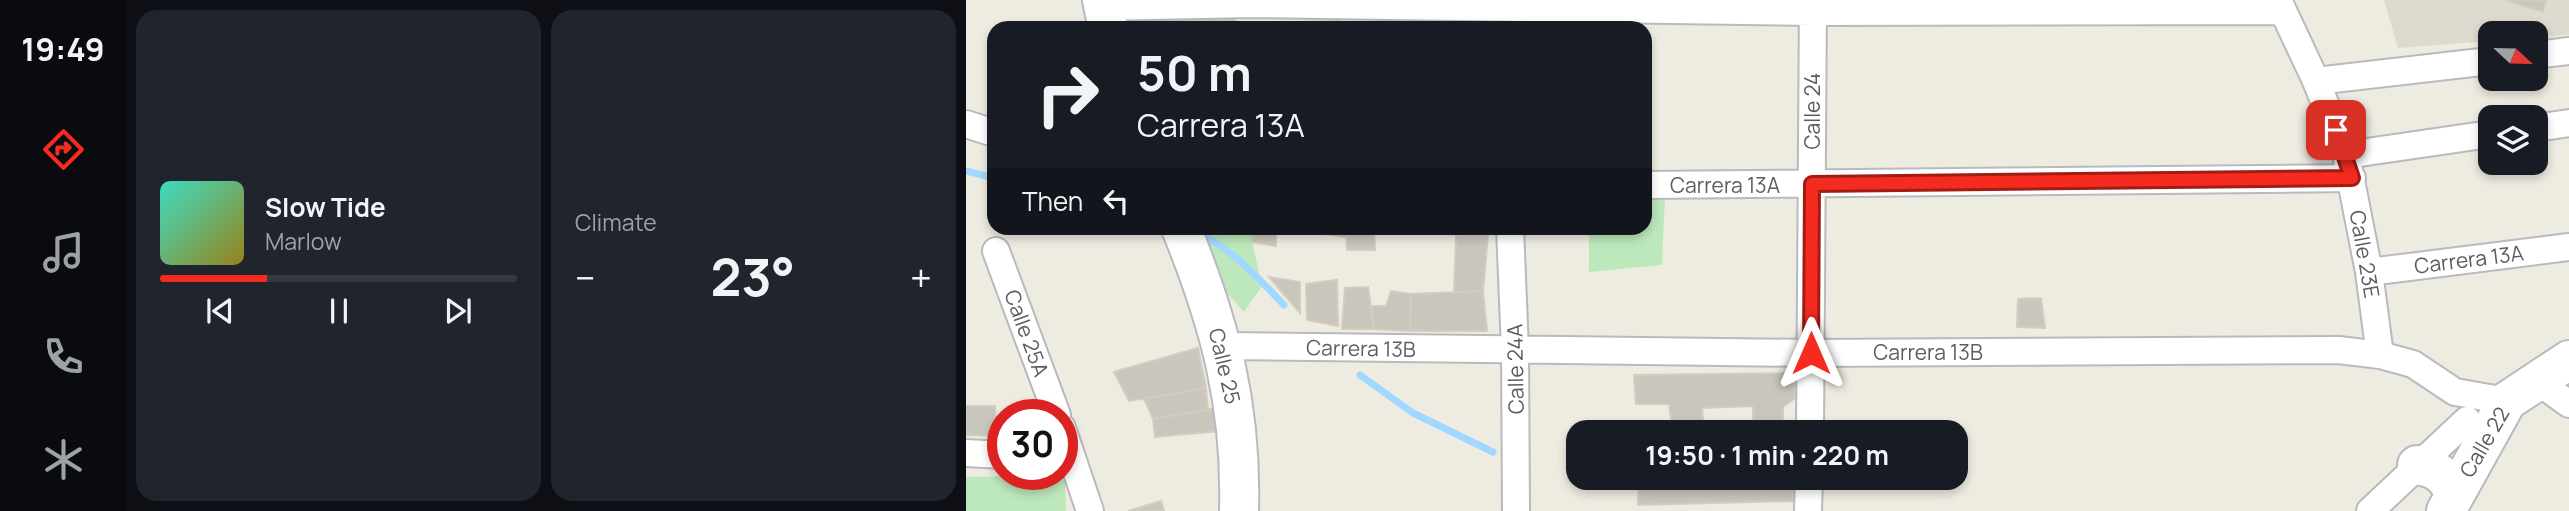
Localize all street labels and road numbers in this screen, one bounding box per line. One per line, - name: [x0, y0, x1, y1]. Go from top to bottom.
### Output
- street label: Calle 24: [1798, 73, 1826, 149]
- street label: Carrera 13A: [1670, 171, 1780, 199]
- street label: Calle 23E: [2344, 208, 2386, 300]
- street label: Carrera 13A: [2413, 238, 2525, 280]
- street label: Calle 25A: [998, 286, 1056, 380]
- street label: Calle 24A: [1500, 324, 1530, 414]
- street label: Calle 25: [1203, 325, 1247, 407]
- street label: Carrera 13B: [1306, 333, 1416, 363]
- street label: Carrera 13B: [1873, 338, 1983, 366]
- street label: Calle 22: [2453, 402, 2515, 482]

